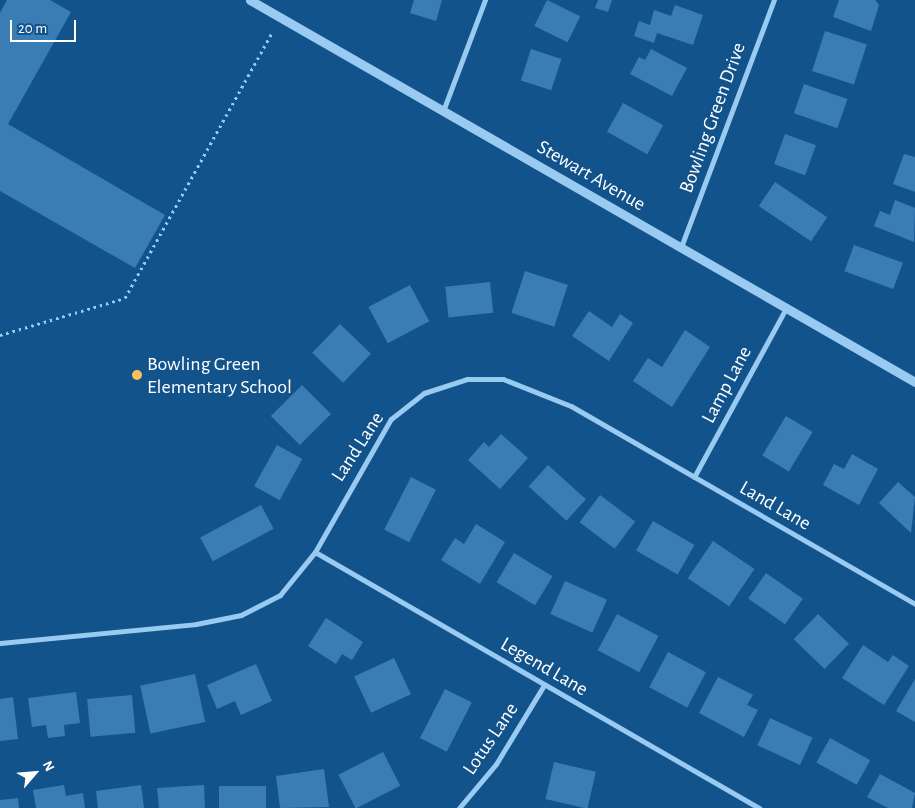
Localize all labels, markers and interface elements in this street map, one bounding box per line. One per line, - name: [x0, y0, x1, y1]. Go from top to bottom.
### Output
- scale bar: [12, 10, 79, 42]
- text: 20 m: [18, 21, 47, 36]
- street label: Bowling Green Drive: [675, 39, 751, 197]
- street label: Stewart Avenue: [532, 135, 650, 217]
- street label: Lamp Lane: [697, 342, 757, 428]
- place label: Bowling Green Elementary School: [147, 352, 292, 399]
- marker: Bowling Green Elementary School: [131, 369, 143, 381]
- street label: Land Lane: [327, 408, 389, 486]
- street label: Land Lane: [735, 476, 815, 536]
- street label: Legend Lane: [496, 632, 592, 702]
- street label: Lotus Lane: [458, 698, 524, 780]
- north arrow: [10, 748, 60, 798]
- text: N: [40, 759, 57, 774]

